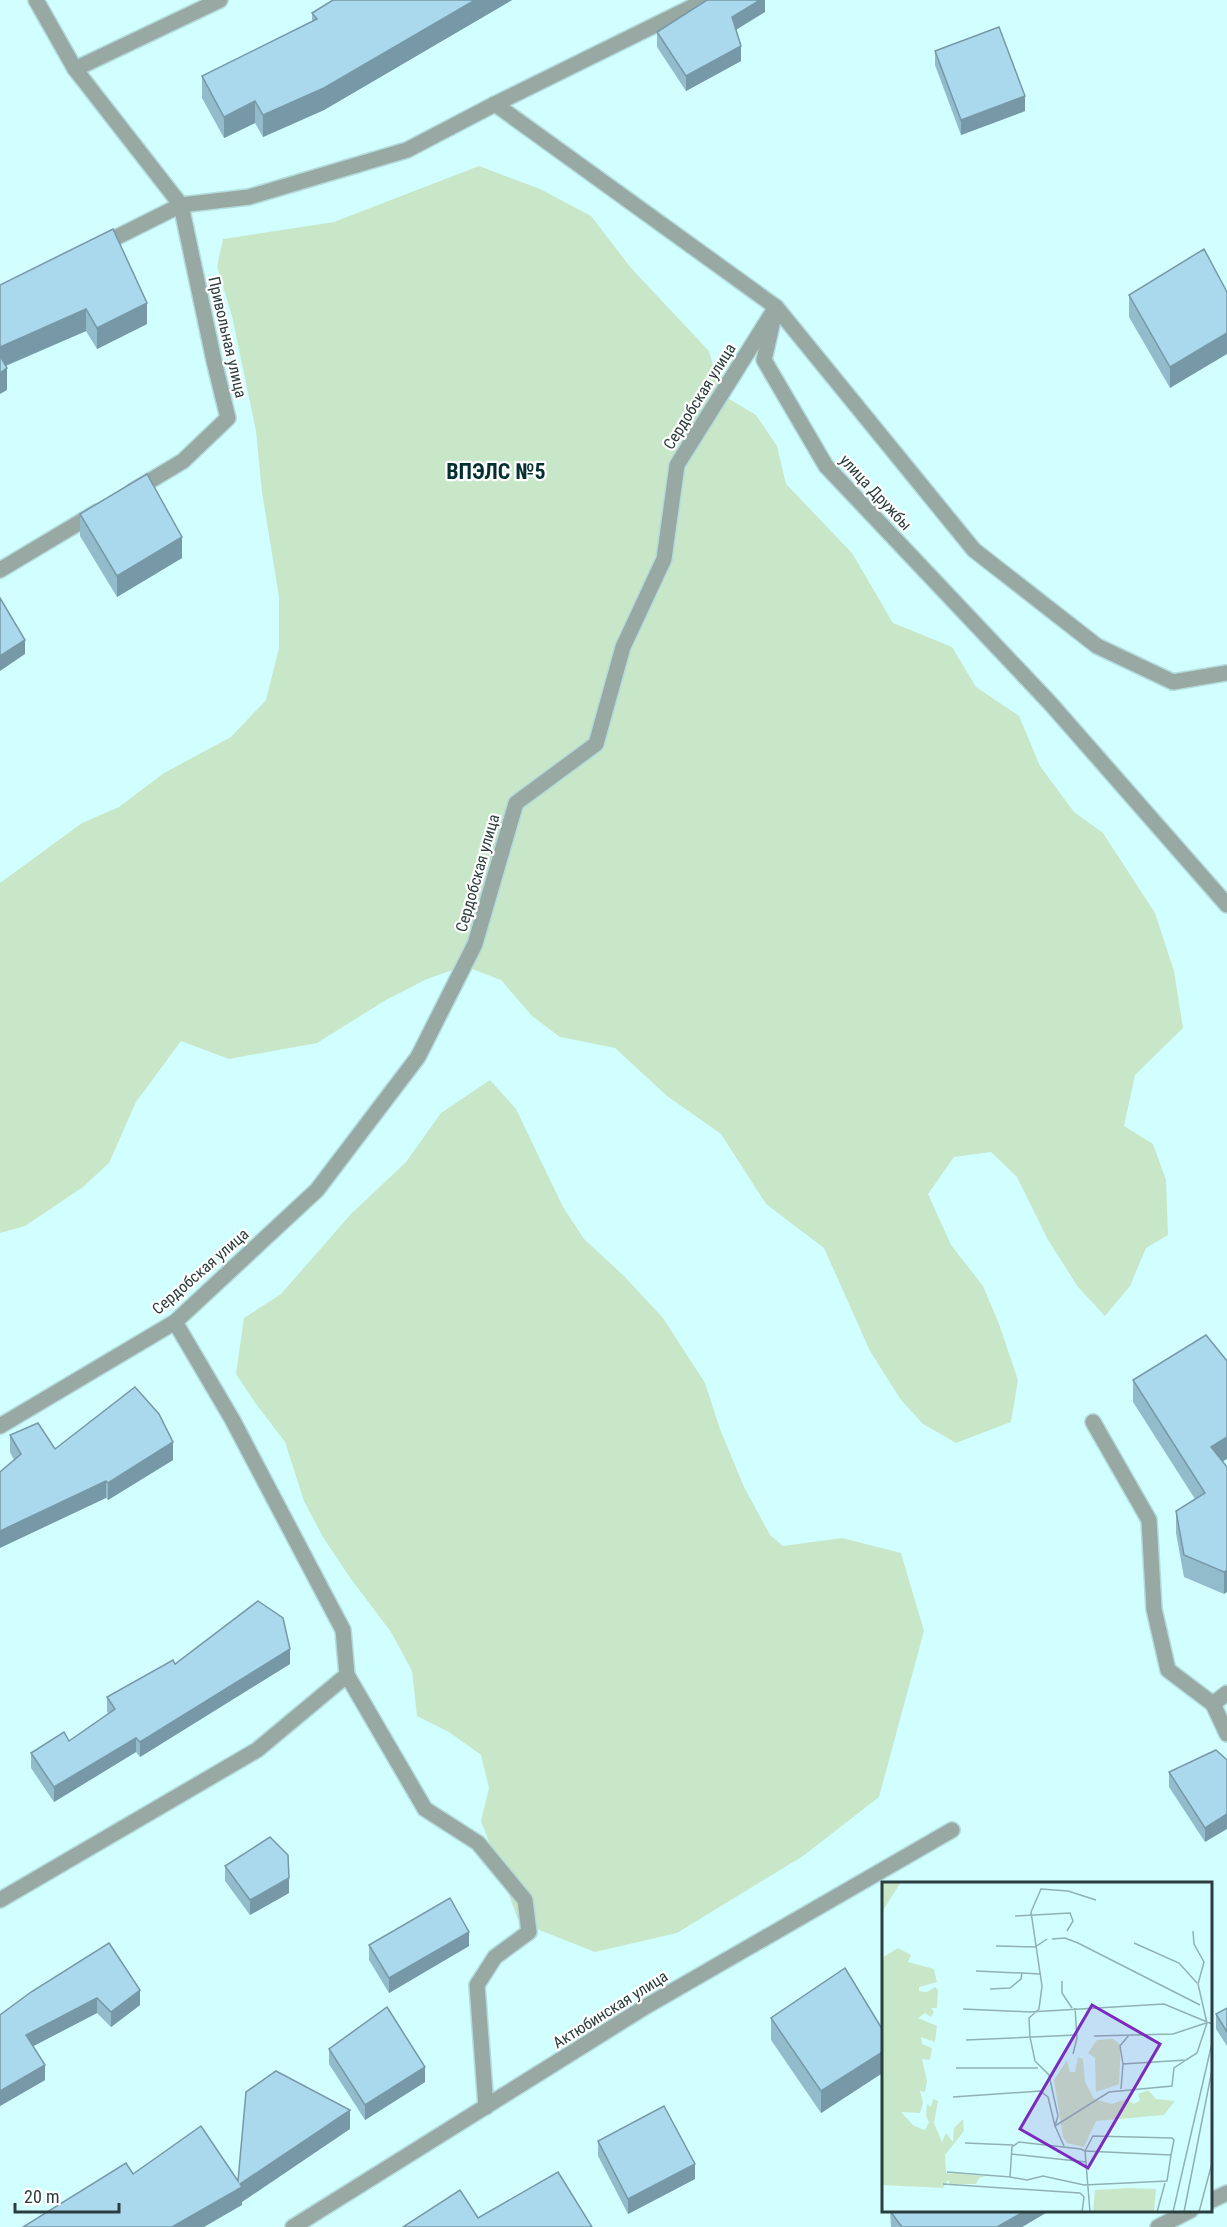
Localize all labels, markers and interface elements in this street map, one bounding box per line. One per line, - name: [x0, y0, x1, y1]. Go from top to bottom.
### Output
- street label: Привольная улица: [204, 275, 251, 399]
- street label: Сердобская улица: [659, 340, 740, 453]
- street label: улица Дружбы: [836, 451, 916, 534]
- district label: ВПЭЛС №5: [446, 459, 546, 484]
- street label: Сердобская улица: [452, 812, 503, 934]
- street label: Сердобская улица: [148, 1224, 252, 1318]
- inset map: [882, 1882, 1212, 2212]
- street label: Актюбинская улица: [549, 1966, 671, 2052]
- scale bar: [15, 2176, 118, 2214]
- text: 20 m: [24, 2186, 59, 2207]

